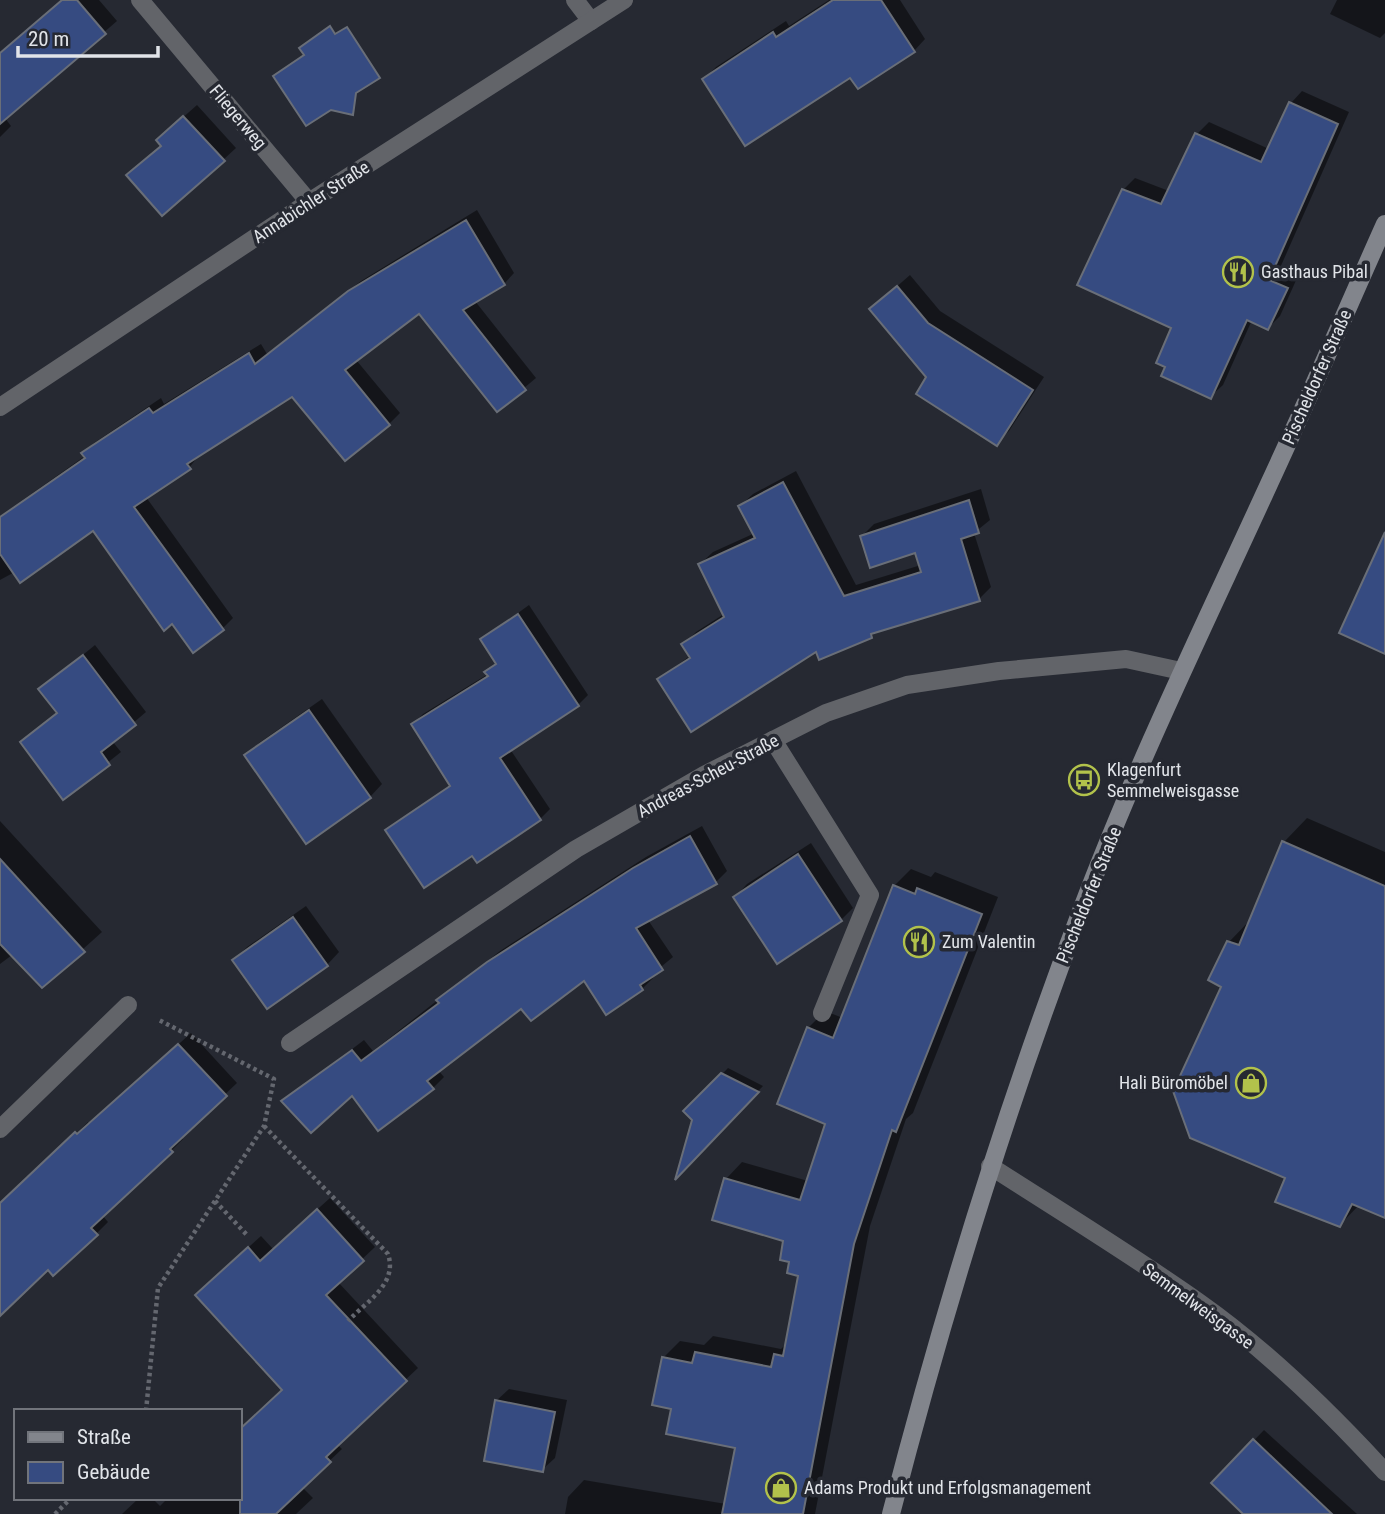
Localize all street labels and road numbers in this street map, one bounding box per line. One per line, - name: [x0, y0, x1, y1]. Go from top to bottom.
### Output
- street label: Fliegerweg: [205, 80, 271, 153]
- street label: Annabichler Straße: [248, 156, 373, 247]
- street label: Pischeldorfer Straße: [1277, 306, 1356, 447]
- street label: Andreas-Scheu-Straße: [633, 729, 782, 822]
- street label: Pischeldorfer Straße: [1052, 824, 1125, 966]
- street label: Semmelweisgasse: [1139, 1258, 1258, 1353]

